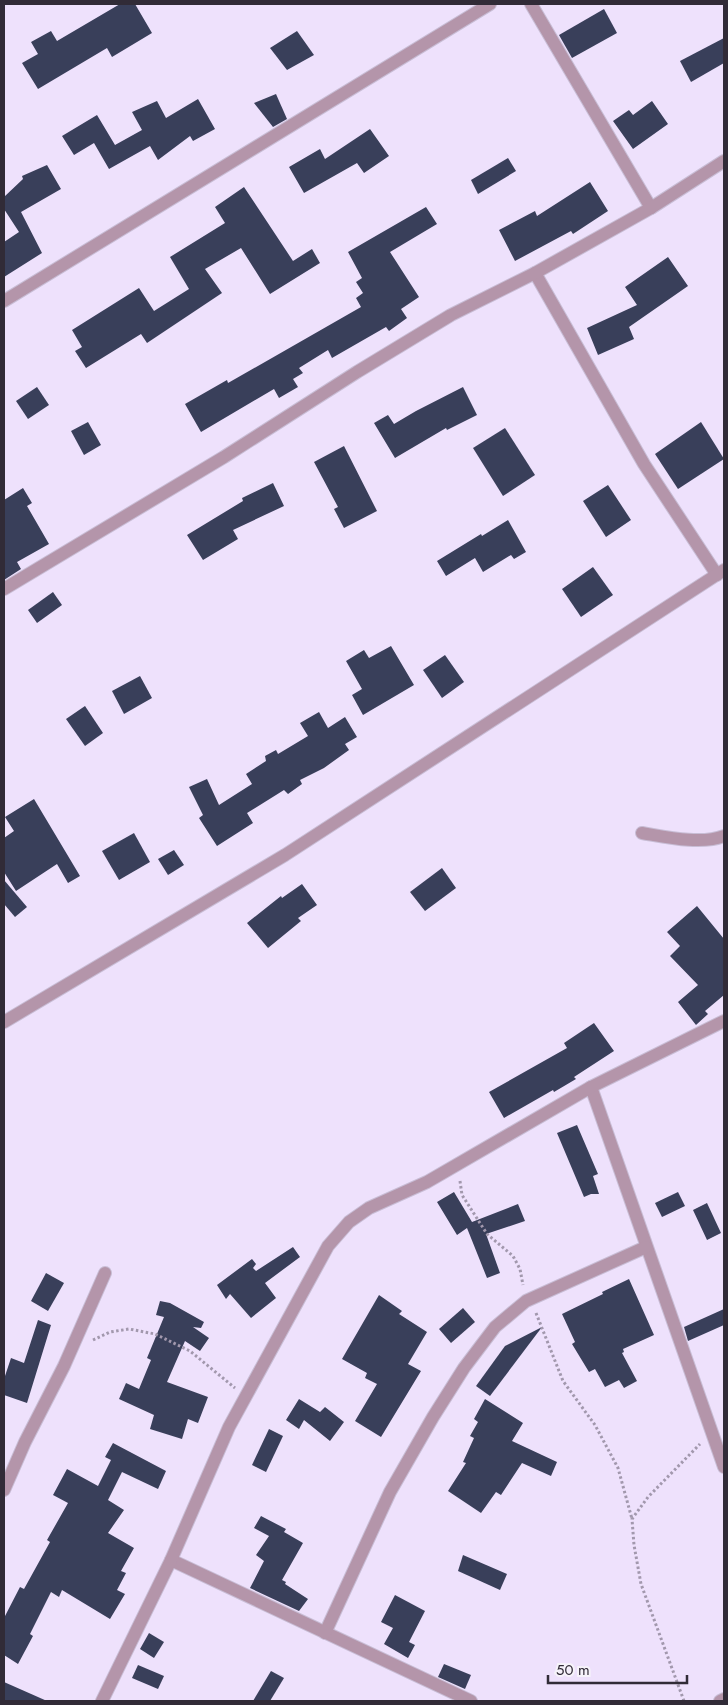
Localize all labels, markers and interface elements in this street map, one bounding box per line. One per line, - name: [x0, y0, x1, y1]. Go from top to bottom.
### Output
- scale bar: [548, 1652, 687, 1684]
- text: 50 m: [556, 1659, 590, 1681]

